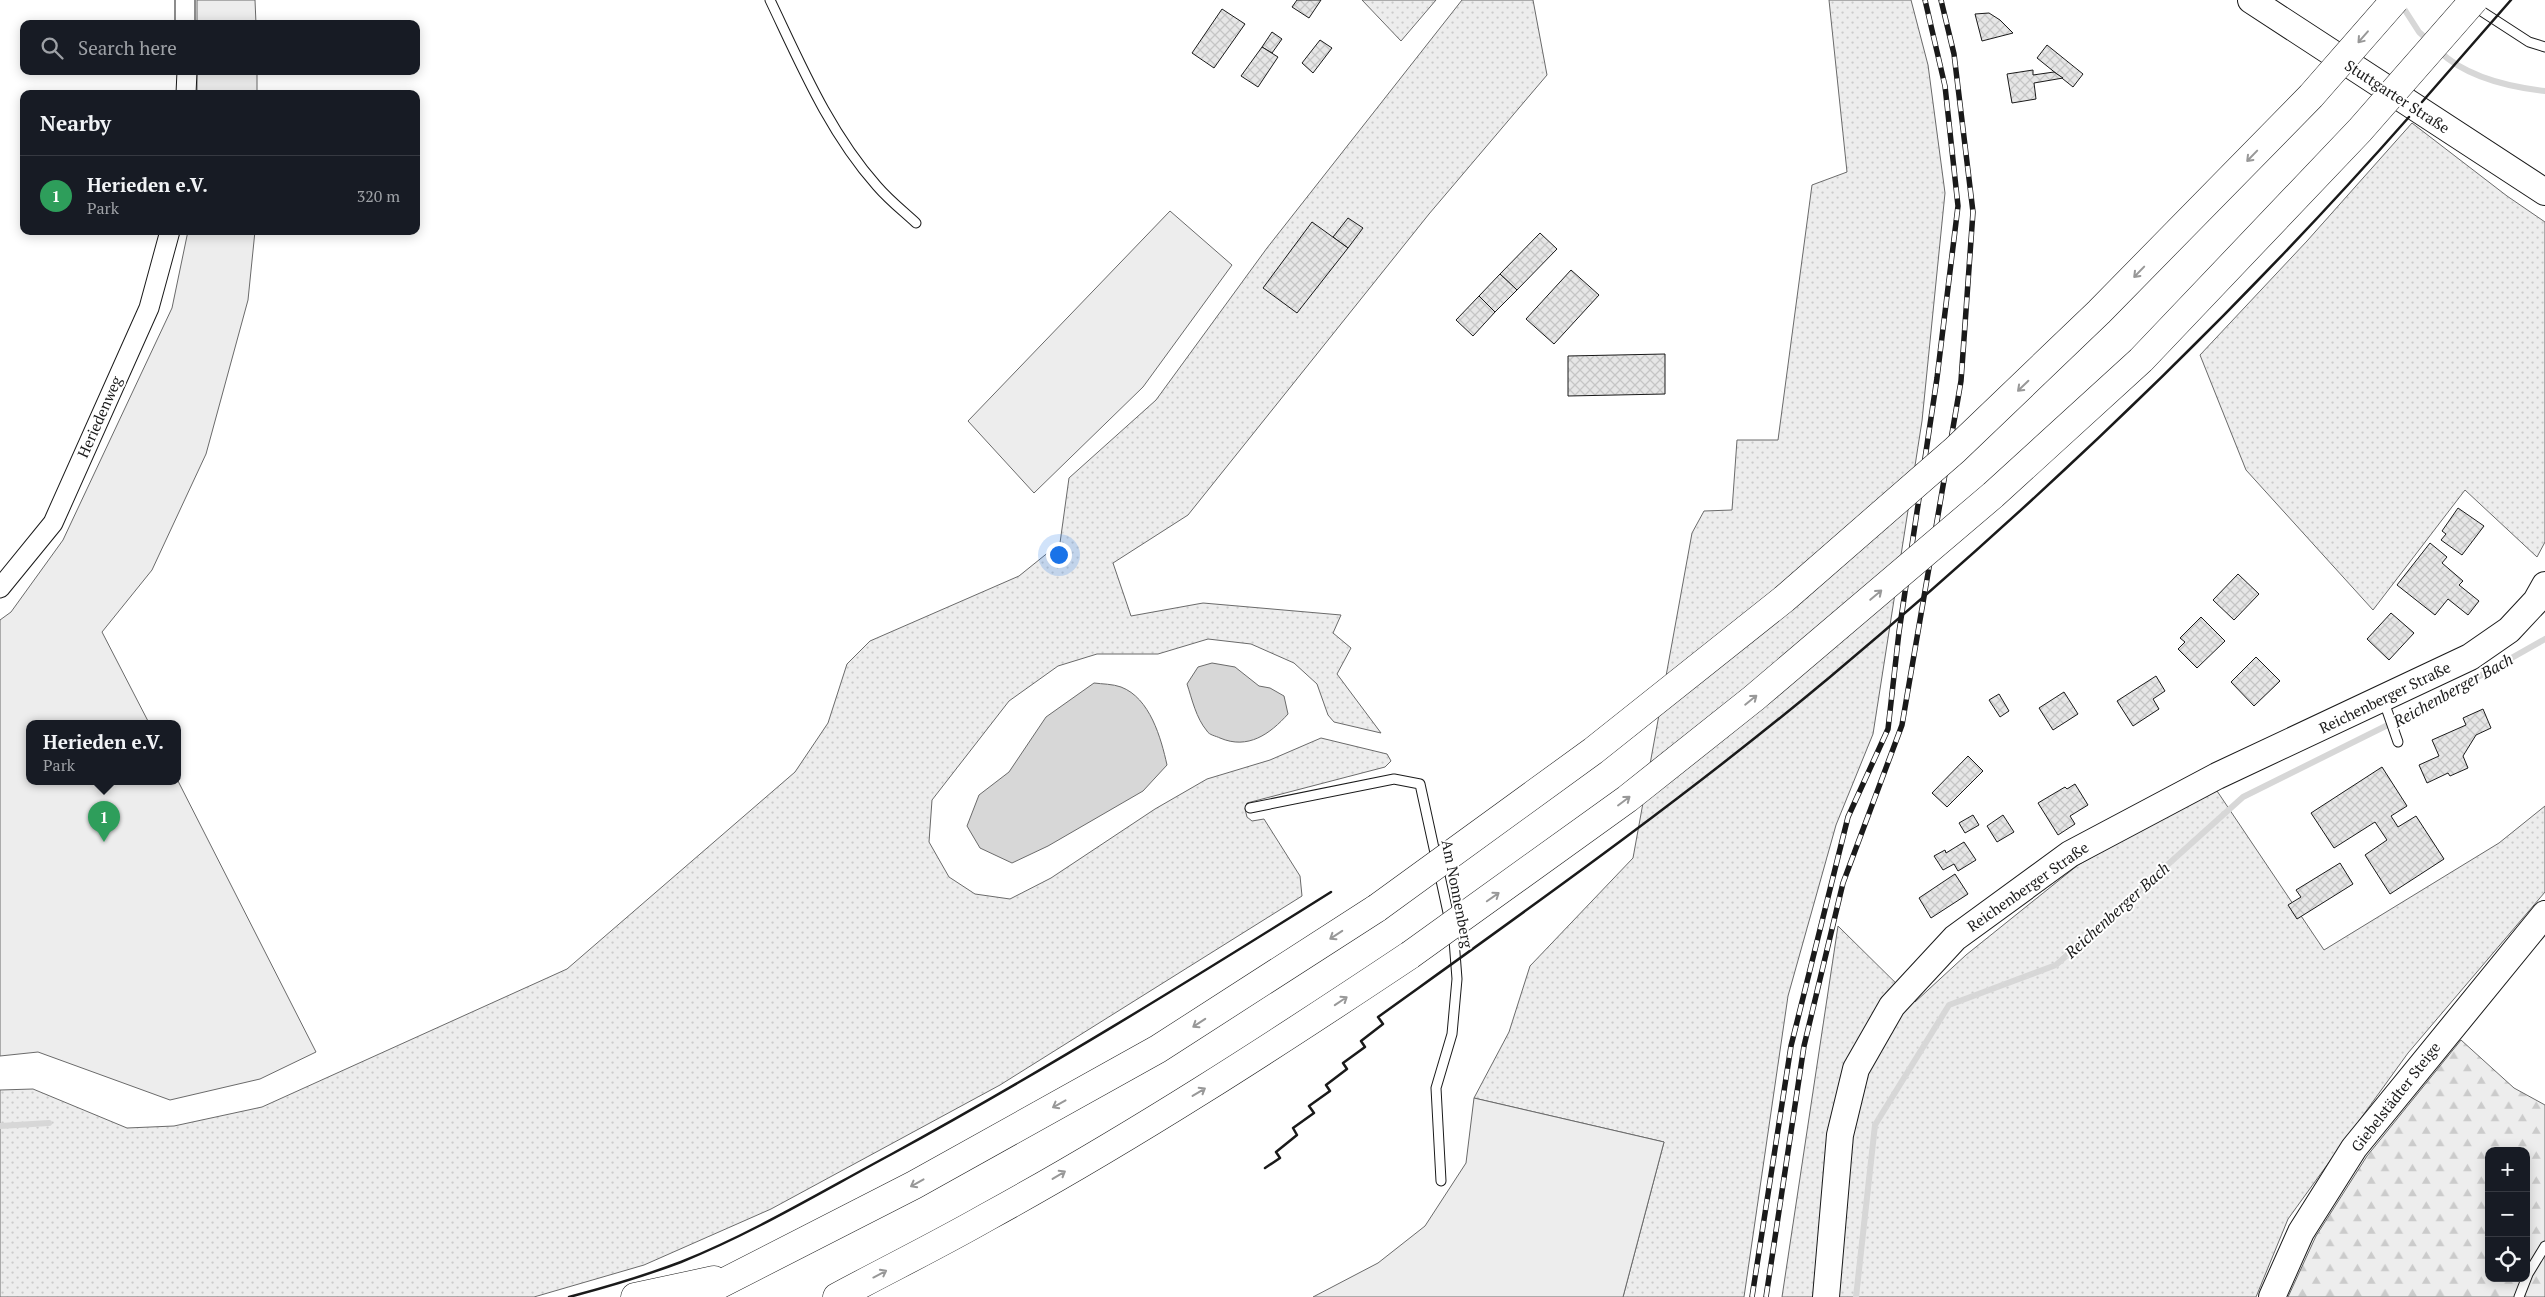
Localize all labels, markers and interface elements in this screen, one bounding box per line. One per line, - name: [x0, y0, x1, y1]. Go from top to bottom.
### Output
- search box: [20, 20, 420, 75]
- one-way arrow: [2357, 30, 2368, 43]
- icon: search: [38, 34, 66, 62]
- text: Search here: [78, 35, 177, 60]
- street label: Stuttgarter Straße: [2341, 55, 2454, 138]
- text: Nearby: [40, 109, 111, 137]
- one-way arrow: [2246, 150, 2258, 162]
- text: Herieden e.V.: [87, 172, 208, 197]
- text: 1: [51, 185, 61, 207]
- text: 320 m: [357, 185, 400, 207]
- text: Park: [87, 197, 119, 219]
- one-way arrow: [2133, 266, 2145, 278]
- street label: Heriedenweg: [72, 372, 126, 461]
- one-way arrow: [2016, 380, 2029, 392]
- your location: [1046, 542, 1072, 568]
- one-way arrow: [1869, 589, 1882, 601]
- water label: Reichenberger Bach: [2388, 648, 2517, 733]
- street label: Reichenberger Straße: [2315, 657, 2454, 738]
- one-way arrow: [1745, 694, 1758, 705]
- popup: [26, 720, 181, 785]
- text: Herieden e.V.: [43, 729, 164, 754]
- text: Park: [43, 754, 75, 776]
- one-way arrow: [1617, 796, 1631, 806]
- pin: 1: [88, 801, 120, 842]
- street label: Reichenberger Straße: [1963, 837, 2092, 936]
- street label: Am Nonnenberg: [1438, 838, 1478, 951]
- water label: Reichenberger Bach: [2059, 857, 2174, 964]
- one-way arrow: [1486, 892, 1500, 902]
- one-way arrow: [1329, 930, 1343, 940]
- one-way arrow: [1334, 996, 1348, 1006]
- one-way arrow: [1193, 1018, 1207, 1028]
- street label: Giebelstädter Steige: [2346, 1037, 2444, 1155]
- one-way arrow: [1191, 1087, 1205, 1097]
- one-way arrow: [1051, 1099, 1066, 1109]
- map controls: [2485, 1147, 2530, 1282]
- button: +: [2485, 1147, 2530, 1192]
- one-way arrow: [1052, 1170, 1066, 1180]
- one-way arrow: [909, 1178, 924, 1188]
- button: −: [2485, 1192, 2530, 1237]
- button: locate: [2485, 1237, 2530, 1282]
- one-way arrow: [873, 1269, 888, 1279]

